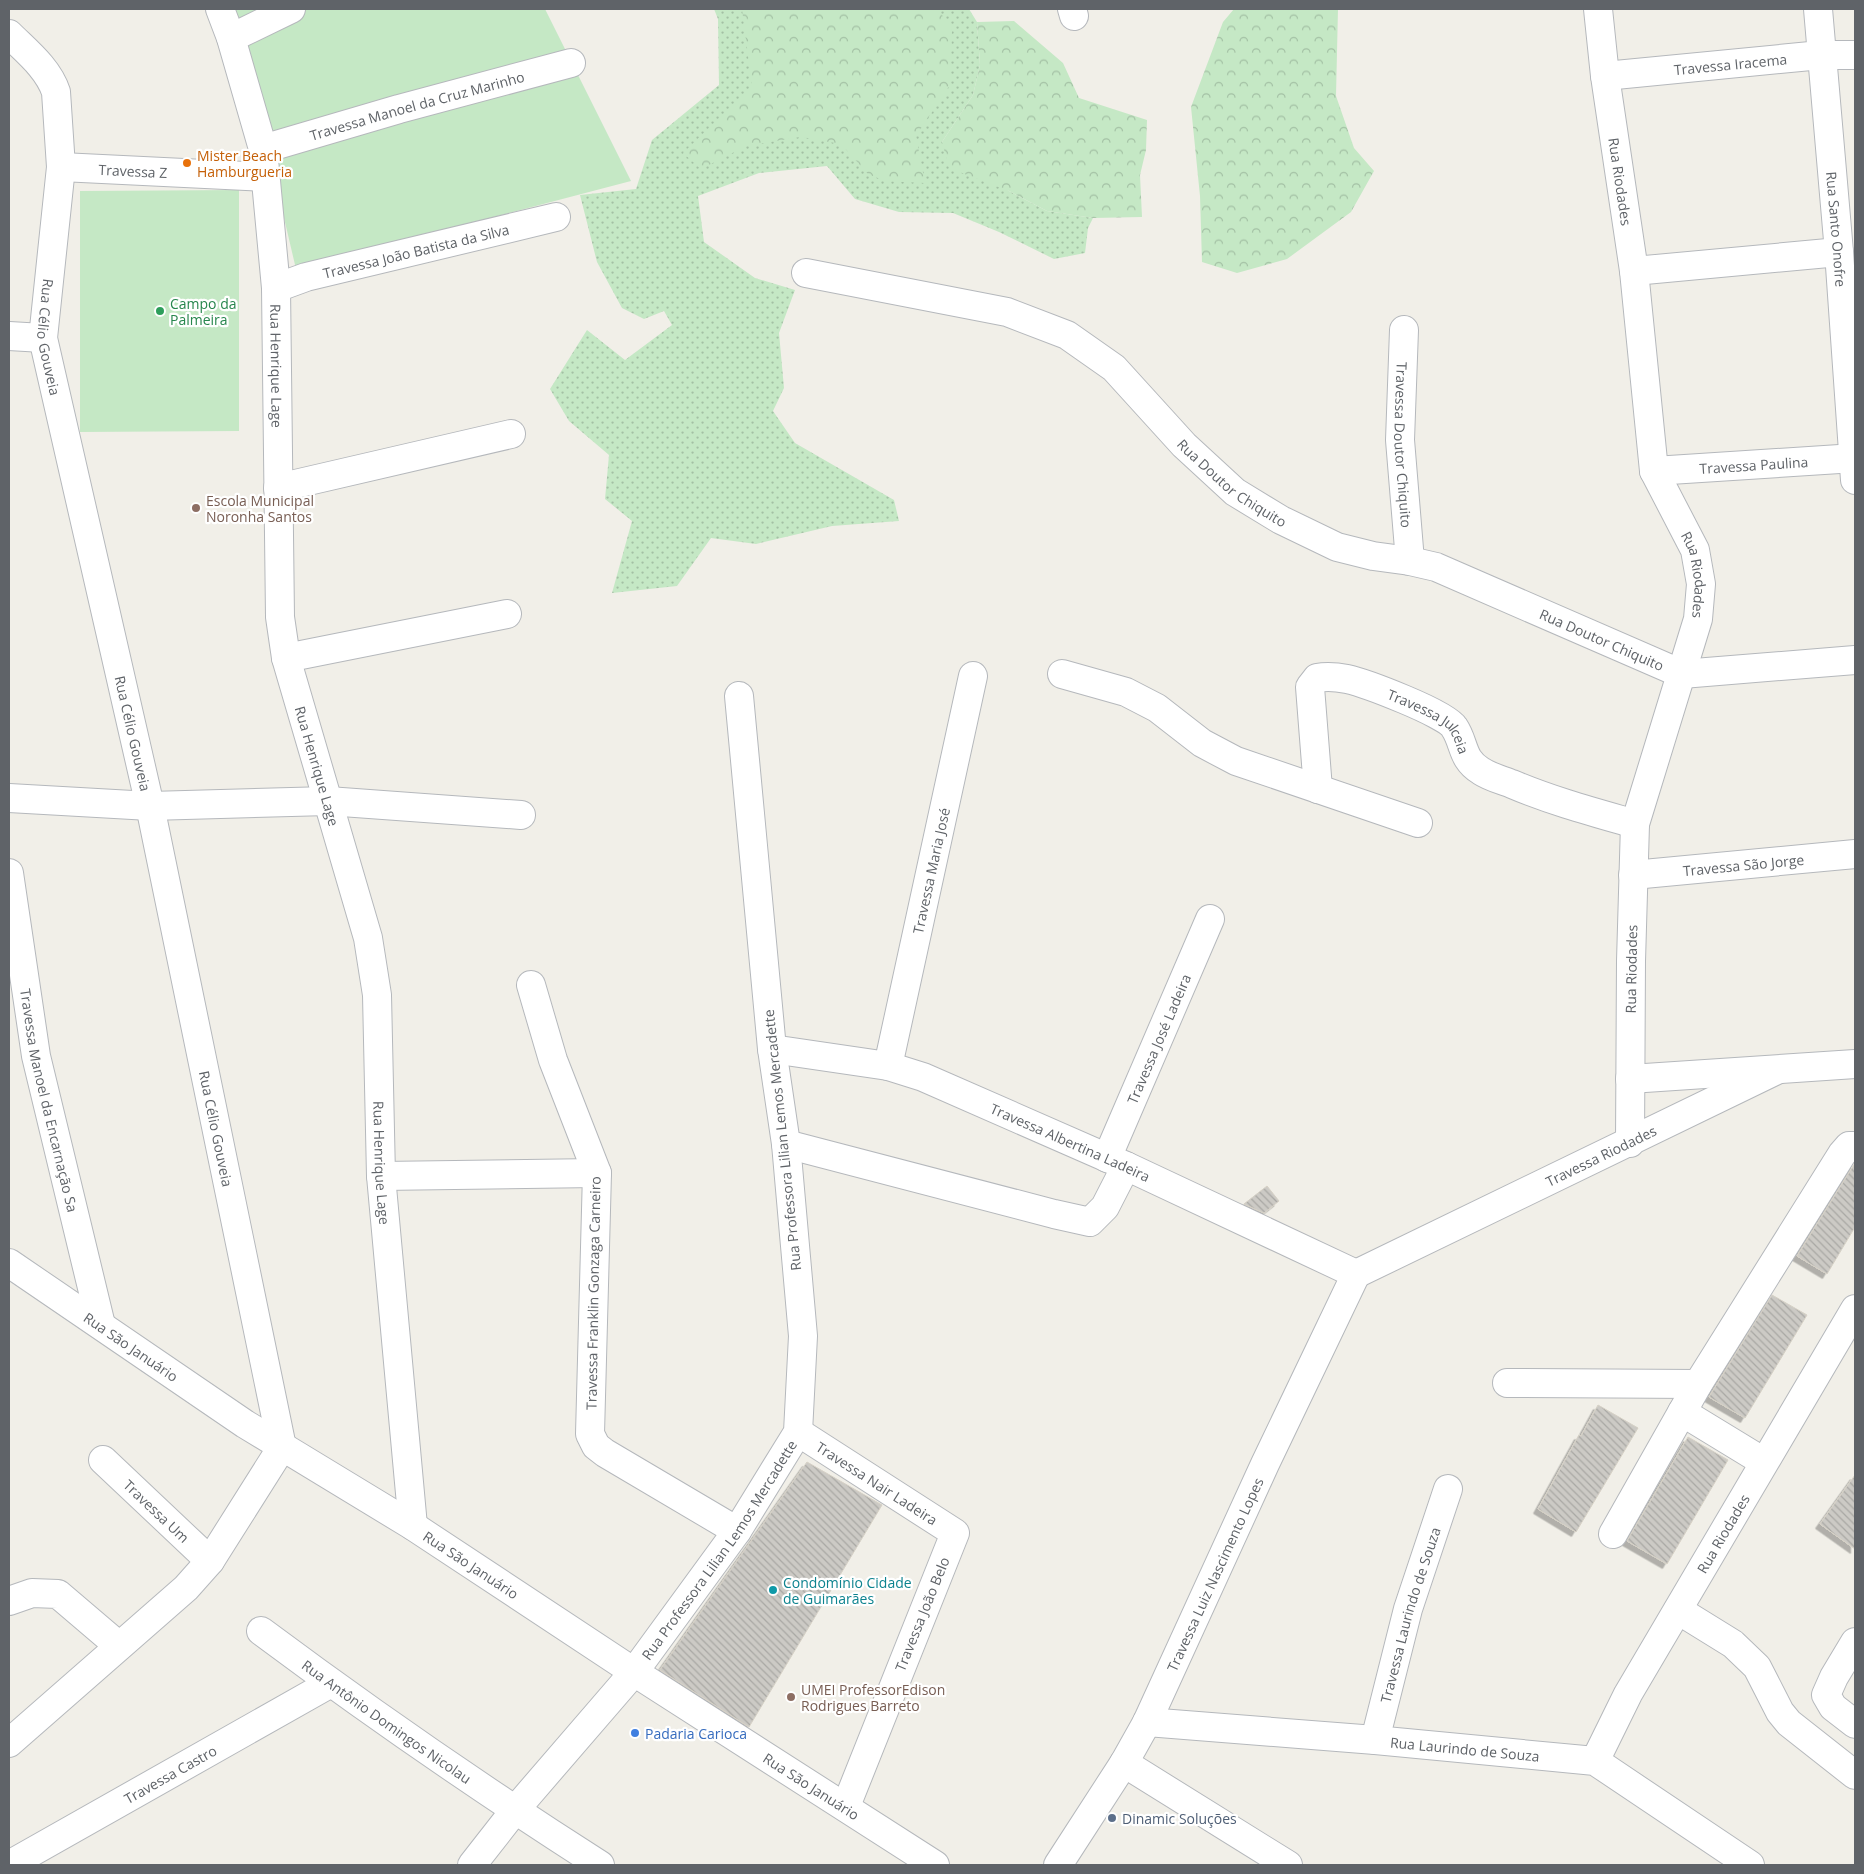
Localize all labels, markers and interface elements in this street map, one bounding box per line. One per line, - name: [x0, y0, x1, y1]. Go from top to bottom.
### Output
- street label: Travessa Iracema: [1673, 49, 1788, 79]
- street label: Travessa Manoel da Cruz Marinho: [307, 66, 526, 144]
- street label: Rua Riodades: [1605, 136, 1637, 227]
- place label: Mister Beach Hamburgueria: [197, 146, 292, 181]
- marker: Mister Beach Hamburgueria: [181, 157, 193, 169]
- street label: Travessa Z: [98, 159, 168, 182]
- street label: Rua Santo Onofre: [1823, 171, 1851, 288]
- street label: Travessa João Batista da Silva: [321, 219, 511, 282]
- street label: Rua Célio Gouveia: [33, 278, 65, 397]
- place label: Campo da Palmeira: [170, 294, 237, 329]
- street label: Rua Henrique Lage: [267, 304, 287, 428]
- marker: Campo da Palmeira: [154, 305, 166, 317]
- street label: Travessa Doutor Chiquito: [1390, 362, 1417, 528]
- street label: Rua Doutor Chiquito: [1173, 435, 1290, 531]
- street label: Travessa Paulina: [1699, 452, 1809, 478]
- place label: Escola Municipal Noronha Santos: [206, 491, 314, 526]
- marker: Escola Municipal Noronha Santos: [190, 502, 202, 514]
- street label: Rua Riodades: [1677, 528, 1711, 619]
- street label: Rua Doutor Chiquito: [1537, 604, 1667, 675]
- street label: Rua Célio Gouveia: [111, 674, 156, 793]
- street label: Travessa Julceia: [1385, 684, 1474, 756]
- street label: Rua Henrique Lage: [291, 704, 344, 828]
- street label: Travessa Maria José: [908, 806, 954, 935]
- street label: Travessa São Jorge: [1682, 849, 1805, 880]
- street label: Rua Riodades: [1621, 924, 1641, 1014]
- street label: Travessa José Ladeira: [1122, 971, 1195, 1107]
- street label: Travessa Manoel da Encarnação Sa: [17, 987, 83, 1214]
- street label: Rua Professora Lilian Lemos Mercadette: [759, 1008, 805, 1271]
- street label: Rua Célio Gouveia: [195, 1069, 238, 1188]
- street label: Travessa Albertina Ladeira: [988, 1098, 1153, 1186]
- street label: Rua Henrique Lage: [370, 1101, 395, 1226]
- street label: Travessa Riodades: [1542, 1120, 1660, 1190]
- street label: Travessa Franklin Gonzaga Carneiro: [581, 1176, 605, 1410]
- street label: Rua São Januário: [80, 1307, 182, 1385]
- street label: Rua Professora Lilian Lemos Mercadette: [637, 1436, 801, 1663]
- street label: Travessa Nair Ladeira: [813, 1437, 941, 1529]
- street label: Travessa Luiz Nascimento Lopes: [1162, 1474, 1267, 1674]
- street label: Travessa Um: [120, 1475, 194, 1547]
- street label: Rua Riodades: [1692, 1490, 1754, 1577]
- street label: Travessa Laurindo de Souza: [1375, 1524, 1444, 1705]
- street label: Rua São Januário: [420, 1526, 523, 1603]
- street label: Travessa João Belo: [890, 1554, 954, 1674]
- place label: Condomínio Cidade de Guimarães: [783, 1573, 912, 1608]
- marker: Condomínio Cidade de Guimarães: [767, 1584, 779, 1596]
- street label: Rua Antônio Domingos Nicolau: [298, 1655, 475, 1787]
- place label: UMEI ProfessorEdison Rodrigues Barreto: [801, 1680, 945, 1715]
- marker: UMEI ProfessorEdison Rodrigues Barreto: [785, 1691, 797, 1703]
- place label: Padaria Carioca: [645, 1724, 747, 1743]
- marker: Padaria Carioca: [629, 1727, 641, 1739]
- street label: Rua Laurindo de Souza: [1389, 1732, 1540, 1765]
- street label: Travessa Castro: [120, 1740, 220, 1808]
- street label: Rua São Januário: [760, 1748, 863, 1824]
- place label: Dinamic Soluções: [1122, 1809, 1237, 1828]
- marker: Dinamic Soluções: [1106, 1812, 1118, 1824]

